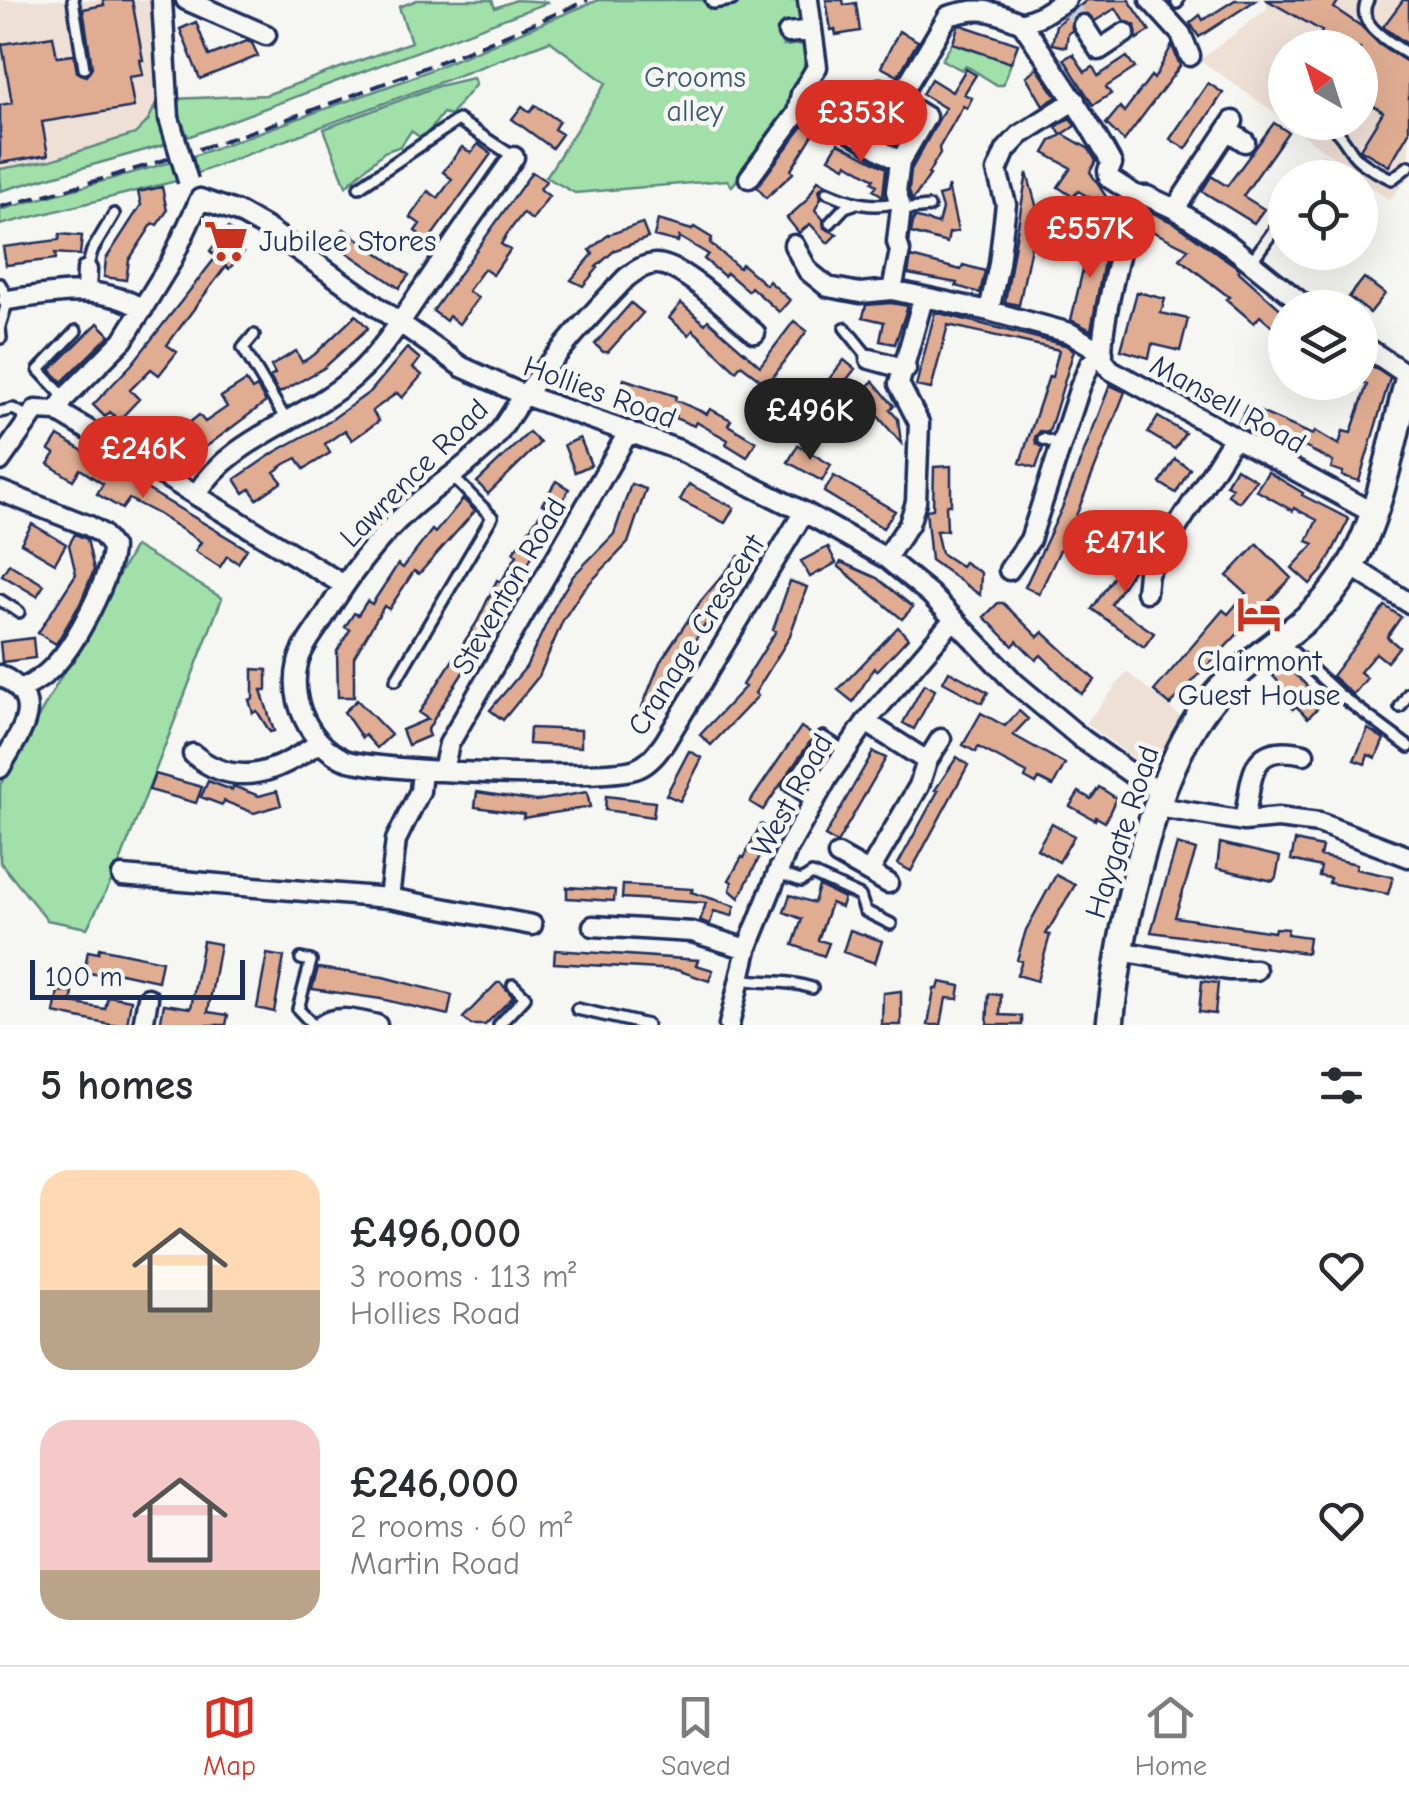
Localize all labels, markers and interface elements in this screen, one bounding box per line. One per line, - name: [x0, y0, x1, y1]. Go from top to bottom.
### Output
- north arrow: [1268, 30, 1378, 140]
- map controls: [1268, 30, 1378, 400]
- park label: Grooms alley: [644, 60, 746, 129]
- pin: £353K: [791, 80, 931, 165]
- text: £353K: [817, 94, 905, 131]
- button: locate: [1268, 160, 1378, 270]
- pin: £557K: [1020, 196, 1160, 281]
- text: £557K: [1046, 210, 1134, 247]
- supermarket icon: Jubilee Stores: [202, 217, 250, 265]
- place label: Jubilee Stores: [259, 224, 437, 259]
- button: layers: [1268, 290, 1378, 400]
- street label: Mansell Road: [1144, 347, 1312, 462]
- street label: Hollies Road: [519, 349, 681, 436]
- pin: £496K: [740, 378, 880, 463]
- street label: Lawrence Road: [333, 392, 496, 555]
- text: £496K: [766, 392, 854, 429]
- pin: £246K: [73, 416, 213, 501]
- text: £246K: [100, 430, 186, 467]
- street label: Steventon Road: [445, 492, 574, 681]
- pin: £471K: [1055, 510, 1195, 595]
- text: £471K: [1084, 524, 1166, 561]
- street label: Cranage Crescent: [621, 527, 773, 742]
- hotel icon: Clairmont Guest House: [1235, 590, 1283, 638]
- place label: Clairmont Guest House: [1177, 644, 1341, 713]
- street label: West Road: [744, 728, 840, 863]
- street label: Haygate Road: [1078, 742, 1167, 923]
- scale bar: [30, 955, 245, 1000]
- text: 100 m: [45, 961, 123, 993]
- icon: filters: [1314, 1058, 1369, 1113]
- text: 5 homes: [40, 1061, 193, 1110]
- text: £496,000: [350, 1209, 521, 1258]
- icon: home: [120, 1210, 240, 1330]
- icon: heart: [1314, 1243, 1369, 1298]
- text: 3 rooms · 113 m²: [350, 1258, 576, 1295]
- text: Hollies Road: [350, 1295, 520, 1332]
- text: £246,000: [350, 1459, 519, 1508]
- icon: home: [120, 1460, 240, 1580]
- icon: heart: [1314, 1493, 1369, 1548]
- text: 2 rooms · 60 m²: [350, 1508, 572, 1545]
- text: Martin Road: [350, 1545, 520, 1582]
- tab: Map: [202, 1690, 257, 1782]
- tab: Saved: [661, 1690, 731, 1782]
- tab: Home: [1135, 1690, 1207, 1782]

